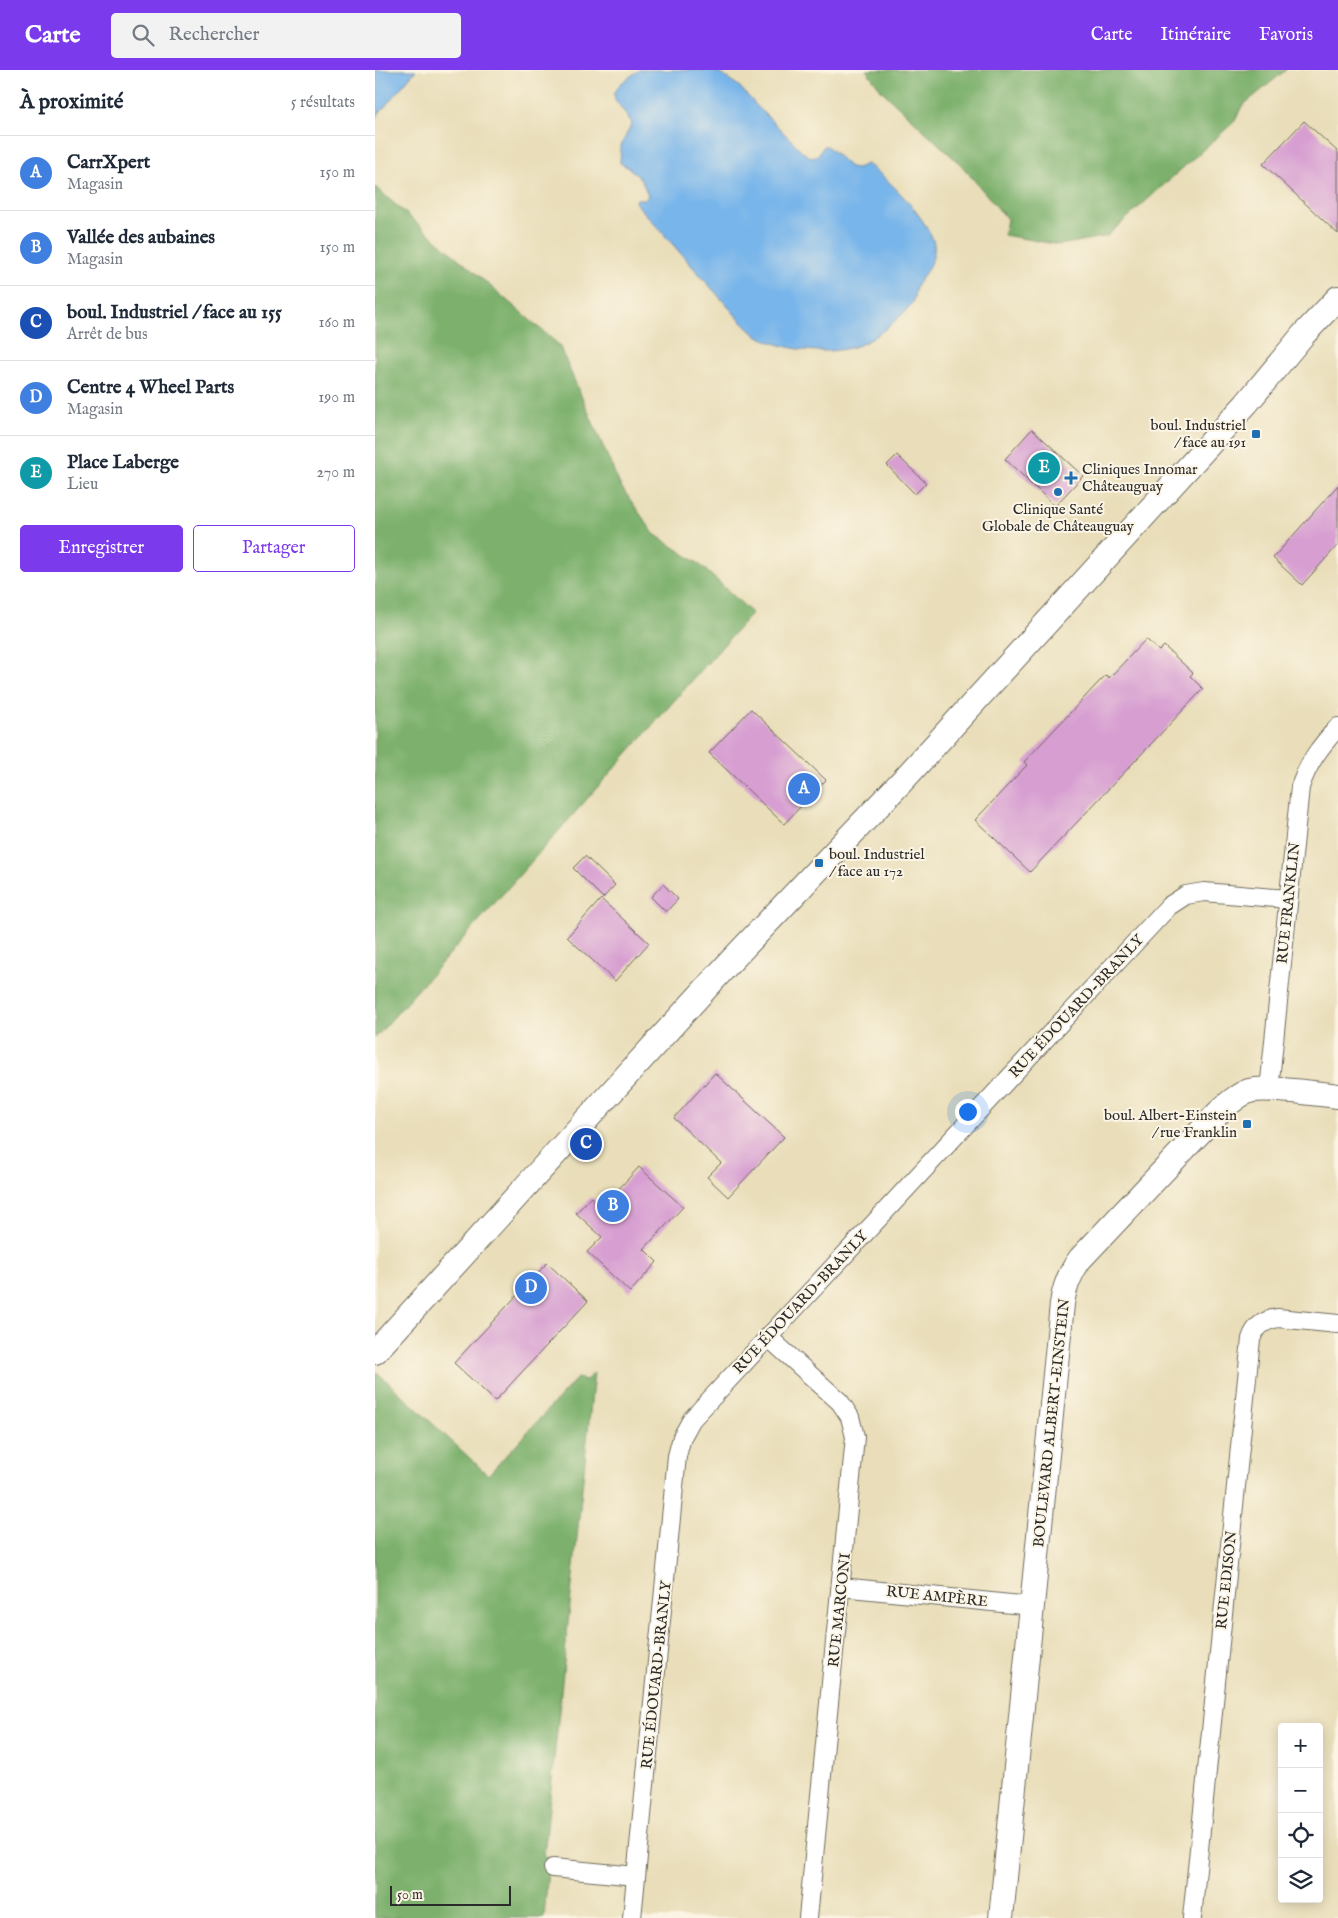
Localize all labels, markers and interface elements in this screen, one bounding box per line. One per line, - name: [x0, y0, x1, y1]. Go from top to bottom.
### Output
- search box: [111, 13, 461, 58]
- text: Carte: [25, 20, 81, 51]
- icon: search: [129, 21, 157, 49]
- text: Rechercher: [169, 23, 260, 47]
- text: Carte: [1091, 24, 1133, 47]
- text: Itinéraire: [1161, 24, 1231, 47]
- text: Favoris: [1259, 24, 1313, 47]
- text: À proximité: [20, 89, 123, 116]
- text: 5 résultats: [291, 93, 355, 113]
- text: CarrXpert: [67, 151, 150, 175]
- text: A: [31, 163, 41, 183]
- text: 150 m: [320, 163, 355, 183]
- text: Magasin: [67, 175, 123, 195]
- text: Vallée des aubaines: [67, 226, 215, 250]
- text: B: [31, 238, 41, 258]
- text: 150 m: [320, 238, 355, 258]
- text: Magasin: [67, 250, 123, 270]
- text: boul. Industriel / face au 155: [67, 301, 282, 325]
- text: C: [30, 313, 42, 333]
- text: 160 m: [319, 313, 355, 333]
- text: Arrêt de bus: [67, 325, 148, 345]
- text: Centre 4 Wheel Parts: [67, 376, 234, 400]
- text: D: [30, 388, 42, 408]
- text: 190 m: [318, 388, 355, 408]
- text: Magasin: [67, 400, 123, 420]
- place label: boul. Industriel / face au 191: [1150, 416, 1247, 452]
- marker: boul. Industriel / face au 191: [1250, 428, 1262, 440]
- pin: E: [1028, 449, 1060, 487]
- text: Place Laberge: [67, 451, 179, 475]
- place label: Cliniques Innomar Châteauguay: [1082, 460, 1198, 496]
- text: E: [30, 463, 42, 483]
- text: 270 m: [316, 463, 355, 483]
- marker: Cliniques Innomar Châteauguay: [1064, 471, 1078, 485]
- text: Lieu: [67, 475, 98, 495]
- marker: Clinique Santé Globale de Châteauguay: [1052, 486, 1064, 498]
- place label: Clinique Santé Globale de Châteauguay: [982, 500, 1135, 536]
- button: Enregistrer: [20, 525, 183, 572]
- button: Partager: [193, 525, 355, 572]
- pin: A: [788, 770, 820, 808]
- street label: RUE FRANKLIN: [1273, 841, 1304, 965]
- place label: boul. Industriel / face au 172: [829, 845, 925, 881]
- marker: boul. Industriel / face au 172: [813, 857, 825, 869]
- street label: RUE ÉDOUARD-BRANLY: [1005, 930, 1148, 1082]
- your location: [955, 1099, 981, 1125]
- place label: boul. Albert-Einstein / rue Franklin: [1104, 1106, 1237, 1142]
- marker: boul. Albert-Einstein / rue Franklin: [1241, 1118, 1253, 1130]
- pin: C: [570, 1125, 602, 1163]
- pin: B: [597, 1187, 629, 1225]
- street label: RUE ÉDOUARD-BRANLY: [729, 1226, 872, 1378]
- pin: D: [515, 1269, 547, 1307]
- street label: BOULEVARD ALBERT-EINSTEIN: [1029, 1298, 1074, 1548]
- street label: RUE EDISON: [1212, 1530, 1241, 1630]
- street label: RUE MARCONI: [824, 1551, 855, 1668]
- street label: RUE ÉDOUARD-BRANLY: [637, 1579, 676, 1770]
- street label: RUE AMPÈRE: [885, 1582, 989, 1611]
- map controls: [1278, 1723, 1323, 1903]
- button: +: [1278, 1723, 1323, 1768]
- button: −: [1278, 1768, 1323, 1813]
- button: locate: [1278, 1813, 1323, 1858]
- button: layers: [1278, 1858, 1323, 1903]
- scale bar: [390, 1883, 511, 1906]
- text: 50 m: [397, 1886, 423, 1904]

